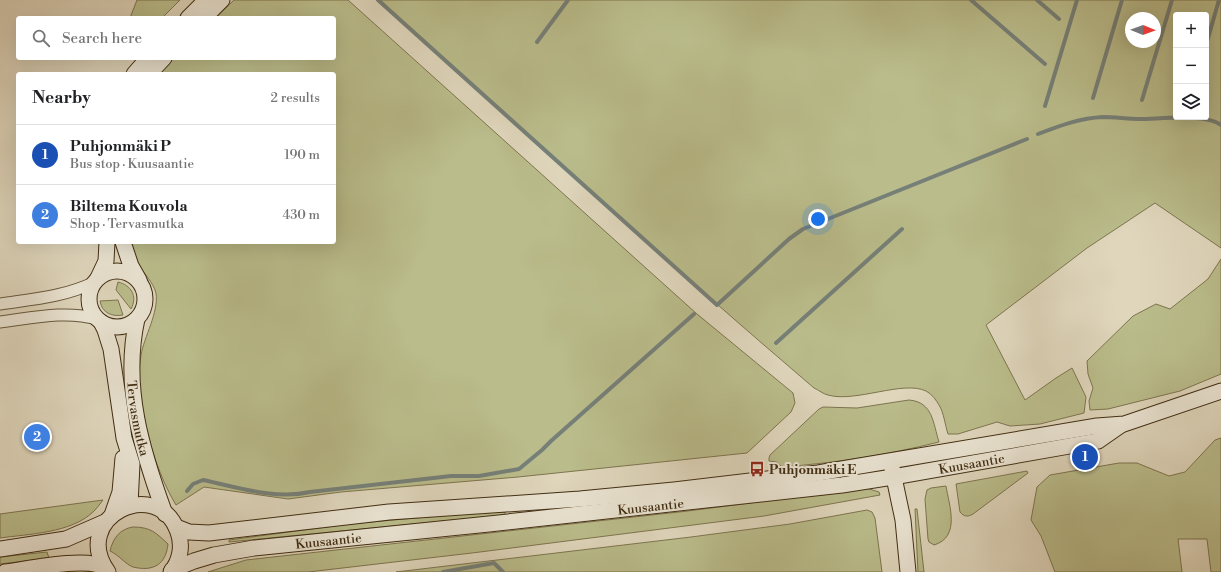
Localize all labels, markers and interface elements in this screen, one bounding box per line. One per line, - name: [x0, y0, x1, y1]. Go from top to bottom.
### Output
- north arrow: [1125, 12, 1161, 48]
- map controls: [1173, 12, 1209, 120]
- button: +: [1173, 12, 1209, 48]
- search box: [16, 16, 336, 60]
- icon: search: [30, 27, 52, 49]
- text: Search here: [62, 29, 142, 48]
- button: −: [1173, 48, 1209, 84]
- button: layers: [1173, 84, 1209, 120]
- text: Nearby: [32, 87, 91, 109]
- text: 2 results: [271, 90, 320, 106]
- text: Puhjonmäki P: [70, 137, 171, 156]
- text: 1: [42, 147, 48, 163]
- text: 190 m: [284, 147, 320, 163]
- text: Bus stop · Kuusaantie: [70, 156, 194, 172]
- text: Biltema Kouvola: [70, 197, 188, 216]
- text: 2: [41, 207, 49, 223]
- text: 430 m: [282, 207, 320, 223]
- your location: [808, 209, 828, 229]
- text: Shop · Tervasmutka: [70, 216, 184, 232]
- street label: Tervasmutka: [123, 380, 152, 458]
- pin: 2: [24, 422, 50, 452]
- pin: 1: [1072, 442, 1098, 472]
- street label: Kuusaantie: [938, 450, 1006, 478]
- bus stop icon: Puhjonmäki E: [748, 460, 766, 478]
- place label: Puhjonmäki E: [769, 462, 856, 478]
- street label: Kuusaantie: [617, 495, 685, 519]
- street label: Kuusaantie: [295, 530, 363, 553]

